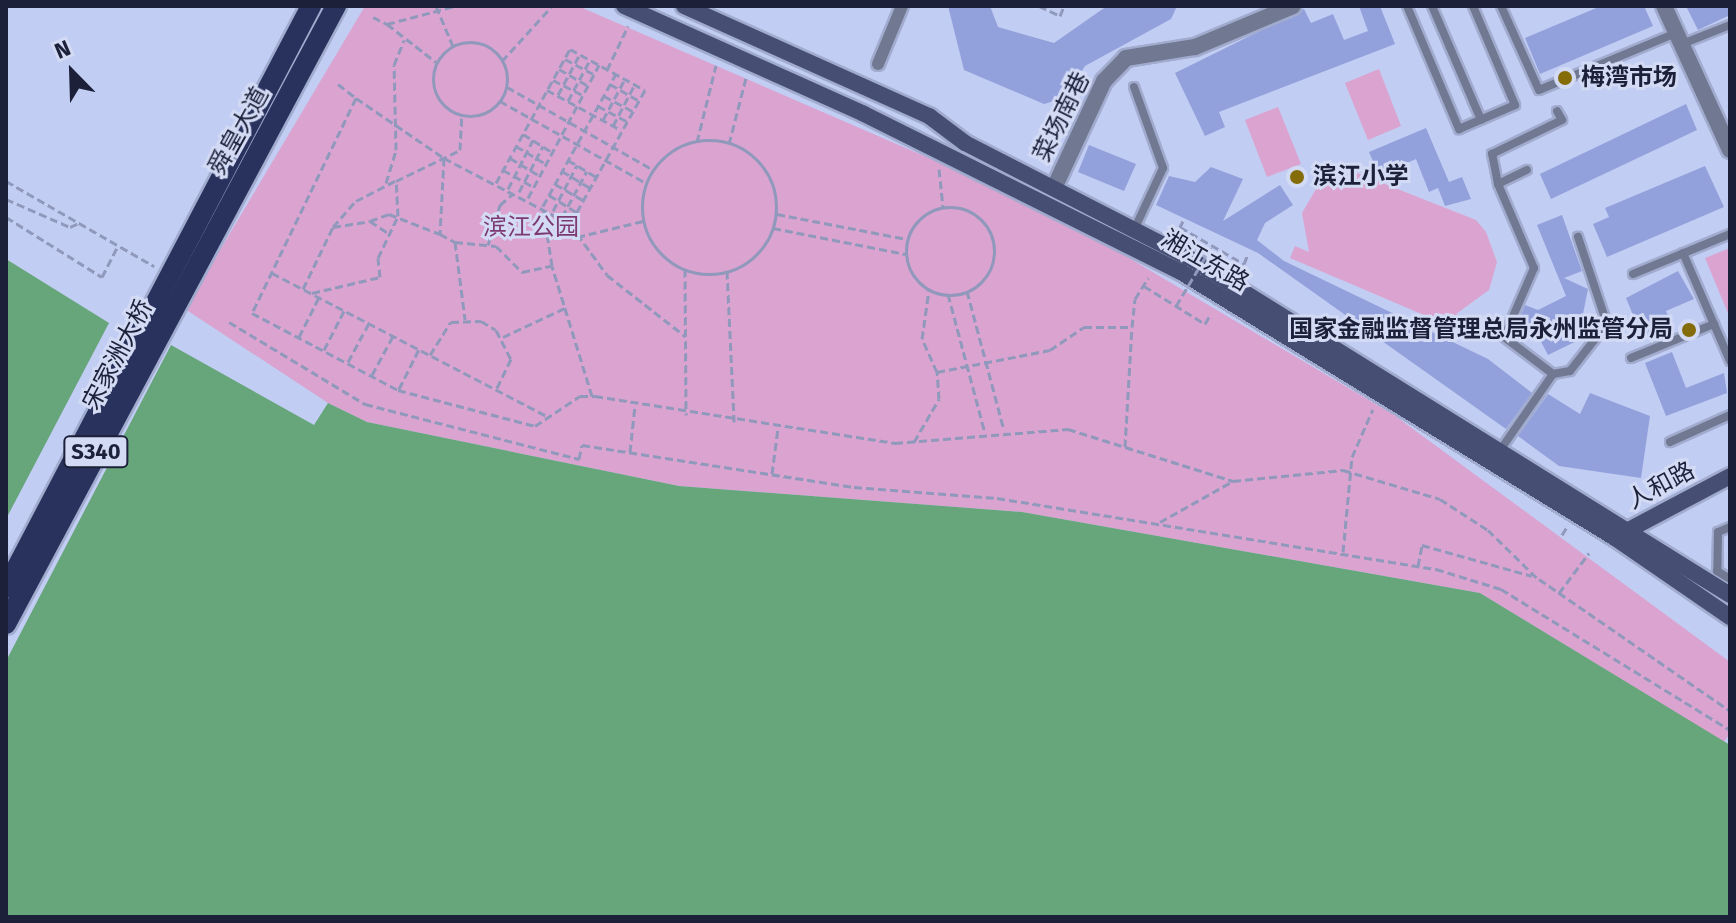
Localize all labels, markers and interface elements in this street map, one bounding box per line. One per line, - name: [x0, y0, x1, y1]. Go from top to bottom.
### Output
- north arrow: [32, 32, 112, 112]
- text: N: [50, 34, 74, 65]
- place label: 梅湾市场: [1581, 64, 1677, 92]
- street label: 菜场南巷: [1028, 68, 1096, 166]
- marker: 梅湾市场: [1556, 69, 1574, 87]
- street label: 舜皇大道: [203, 82, 275, 180]
- place label: 滨江小学: [1313, 163, 1409, 191]
- marker: 滨江小学: [1288, 168, 1306, 186]
- park label: 滨江公园: [483, 214, 579, 242]
- street label: 湘江东路: [1156, 225, 1254, 297]
- street label: 宋家洲大桥: [77, 295, 159, 415]
- place label: 国家金融监督管理总局永州监管分局: [1289, 316, 1673, 344]
- marker: 国家金融监督管理总局永州监管分局: [1680, 321, 1698, 339]
- road number: S340: [62, 434, 130, 470]
- street label: 人和路: [1622, 456, 1700, 516]

